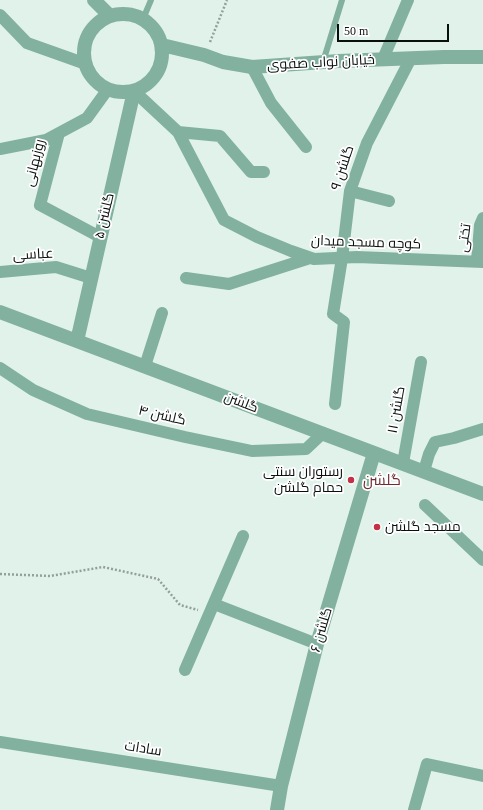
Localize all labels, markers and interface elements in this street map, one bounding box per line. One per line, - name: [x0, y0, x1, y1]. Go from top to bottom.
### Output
- scale bar: [339, 16, 451, 42]
- text: 50 m: [344, 24, 368, 38]
- street label: خیابان نواب صفوی: [267, 52, 375, 74]
- street label: روزبهانی: [21, 138, 49, 188]
- street label: گلشن ۹: [328, 143, 358, 193]
- street label: گلشن ۵: [92, 191, 118, 241]
- street label: تختی: [455, 223, 475, 253]
- street label: کوچه مسجد میدان: [311, 233, 421, 253]
- street label: عباسی: [12, 246, 54, 264]
- street label: گلشن ۱۱: [385, 385, 409, 435]
- street label: گلشن: [222, 389, 260, 417]
- street label: گلشن ۴: [137, 402, 187, 430]
- place label: رستوران سنتی حمام گلشن: [263, 464, 343, 496]
- district label: گلشن: [363, 472, 401, 490]
- marker: رستوران سنتی حمام گلشن: [346, 475, 356, 485]
- place label: مسجد گلشن: [385, 519, 461, 535]
- marker: مسجد گلشن: [372, 522, 382, 532]
- street label: گلشن ۶: [308, 606, 336, 654]
- street label: سادات: [123, 738, 163, 760]

